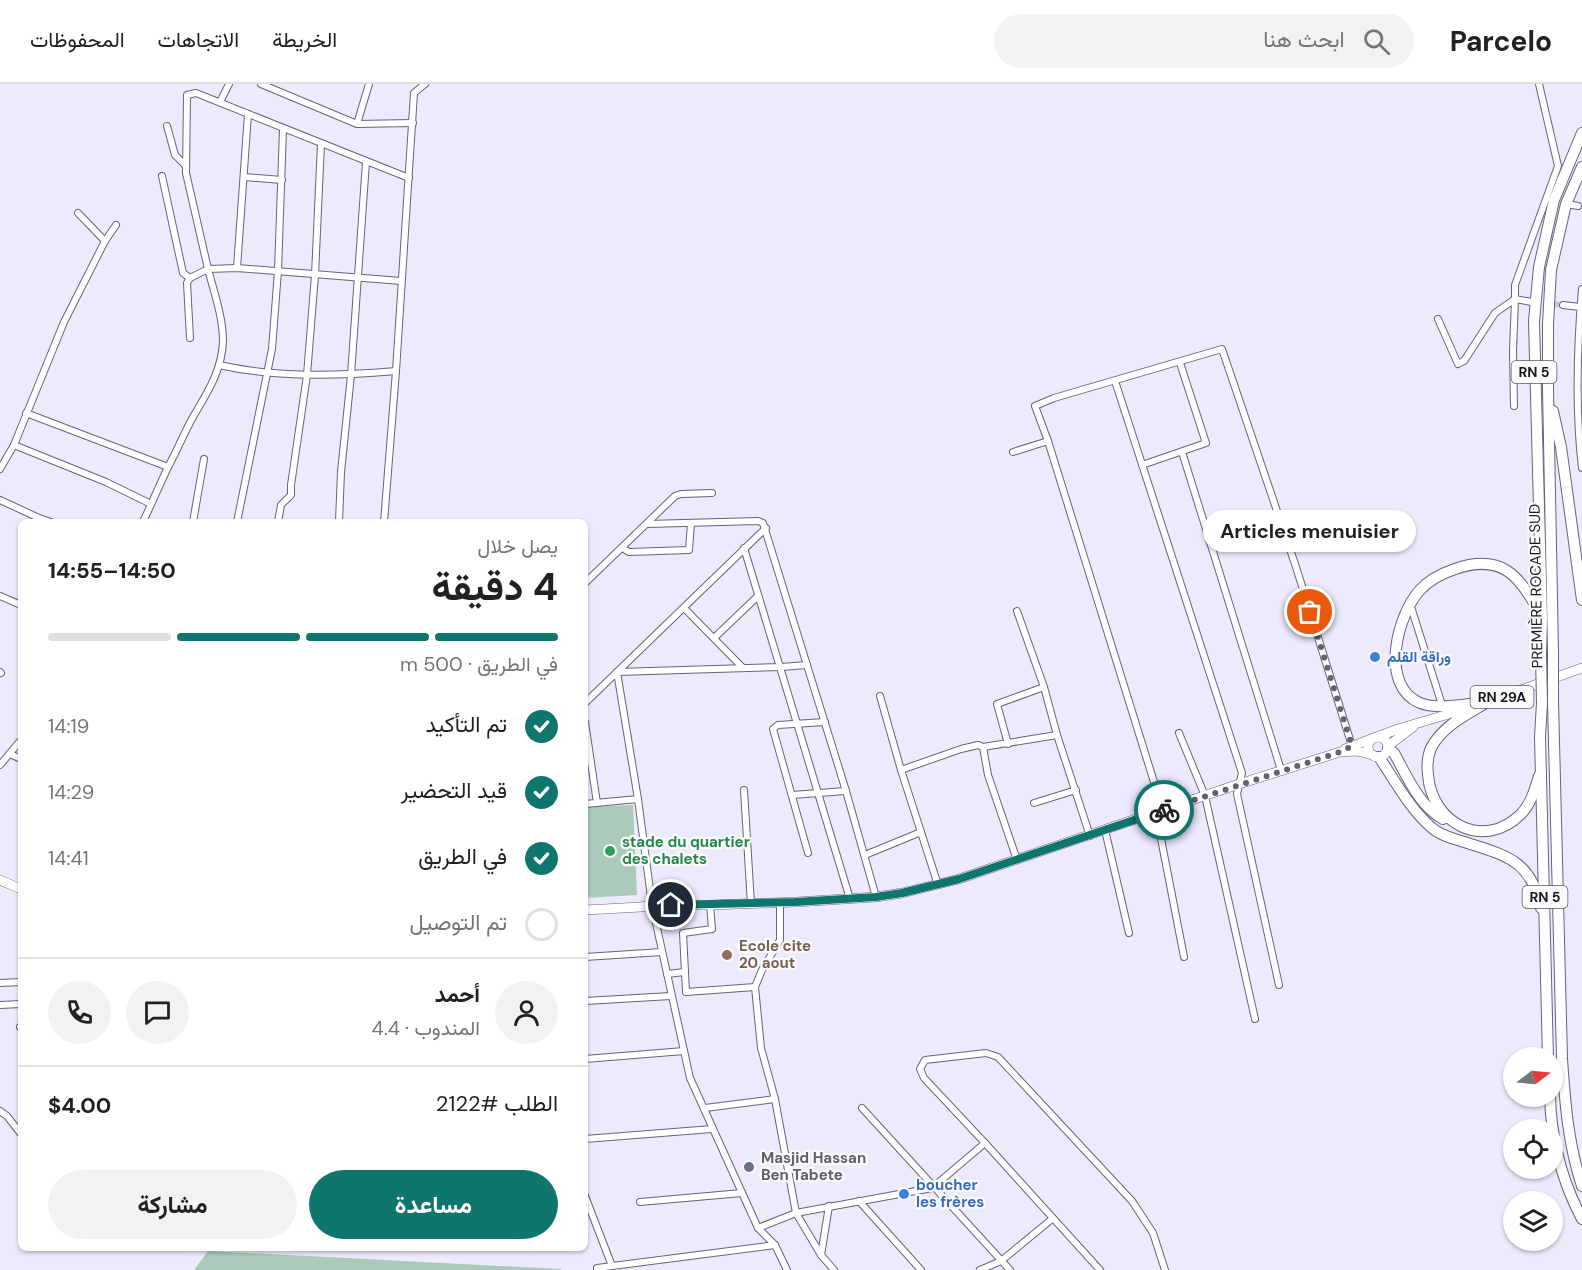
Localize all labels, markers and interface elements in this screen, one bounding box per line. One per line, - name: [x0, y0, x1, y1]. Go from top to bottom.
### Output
- search box: [994, 14, 1414, 68]
- text: Parcelo: [1450, 23, 1552, 60]
- text: ابحث هنا: [1263, 25, 1345, 54]
- icon: search: [1360, 25, 1393, 58]
- text: المحفوظات: [30, 26, 125, 54]
- text: الاتجاهات: [158, 26, 239, 54]
- text: الخريطة: [272, 26, 337, 54]
- road number: RN 5: [1512, 361, 1556, 383]
- street label: PREMIÈRE ROCADE SUD: [1525, 504, 1547, 668]
- callout: Articles menuisier: [1204, 510, 1416, 552]
- text: Articles menuisier: [1220, 518, 1399, 544]
- text: يصل خلال: [478, 533, 558, 559]
- text: 14:50–14:55: [48, 556, 176, 585]
- text: 4 دقيقة: [432, 561, 558, 612]
- pin: [1284, 586, 1335, 637]
- icon: bag: [1293, 595, 1326, 628]
- place label: وراقة القلم: [1387, 647, 1451, 667]
- marker: وراقة القلم: [1368, 650, 1382, 664]
- text: في الطريق · 500 m: [400, 651, 558, 677]
- road number: RN 29A: [1470, 686, 1534, 708]
- text: تم التأكيد: [425, 710, 507, 739]
- icon: check: [525, 710, 558, 743]
- text: 14:19: [48, 713, 89, 739]
- text: قيد التحضير: [401, 776, 507, 805]
- icon: check: [525, 776, 558, 809]
- text: 14:29: [48, 779, 94, 805]
- courier: [1134, 780, 1194, 840]
- icon: bike: [1148, 794, 1181, 827]
- place label: stade du quartier des chalets: [622, 832, 750, 869]
- text: في الطريق: [418, 842, 507, 871]
- icon: check: [525, 842, 558, 875]
- marker: stade du quartier des chalets: [603, 844, 617, 858]
- text: 14:41: [48, 845, 89, 871]
- pin: [645, 879, 696, 930]
- road number: RN 5: [1522, 886, 1568, 908]
- icon: home: [654, 888, 687, 921]
- text: تم التوصيل: [409, 908, 507, 937]
- place label: Ecole cite 20 aout: [739, 936, 811, 973]
- marker: Ecole cite 20 aout: [720, 948, 734, 962]
- text: أحمد: [435, 980, 480, 1009]
- button: phone: [48, 981, 111, 1044]
- button: chat: [126, 981, 189, 1044]
- button: person: [495, 981, 558, 1044]
- text: المندوب · 4.4: [372, 1015, 480, 1041]
- north arrow: [1503, 1047, 1563, 1107]
- map controls: [1503, 1047, 1563, 1251]
- text: الطلب #2122: [436, 1089, 558, 1118]
- text: $4.00: [48, 1091, 111, 1120]
- button: locate: [1503, 1119, 1563, 1179]
- place label: Masjid Hassan Ben Tabete: [761, 1148, 866, 1185]
- marker: Masjid Hassan Ben Tabete: [742, 1160, 756, 1174]
- button: مشاركة: [48, 1170, 297, 1239]
- button: مساعدة: [309, 1170, 558, 1239]
- place label: boucher les frères: [916, 1175, 984, 1212]
- marker: boucher les frères: [897, 1187, 911, 1201]
- button: layers: [1503, 1191, 1563, 1251]

